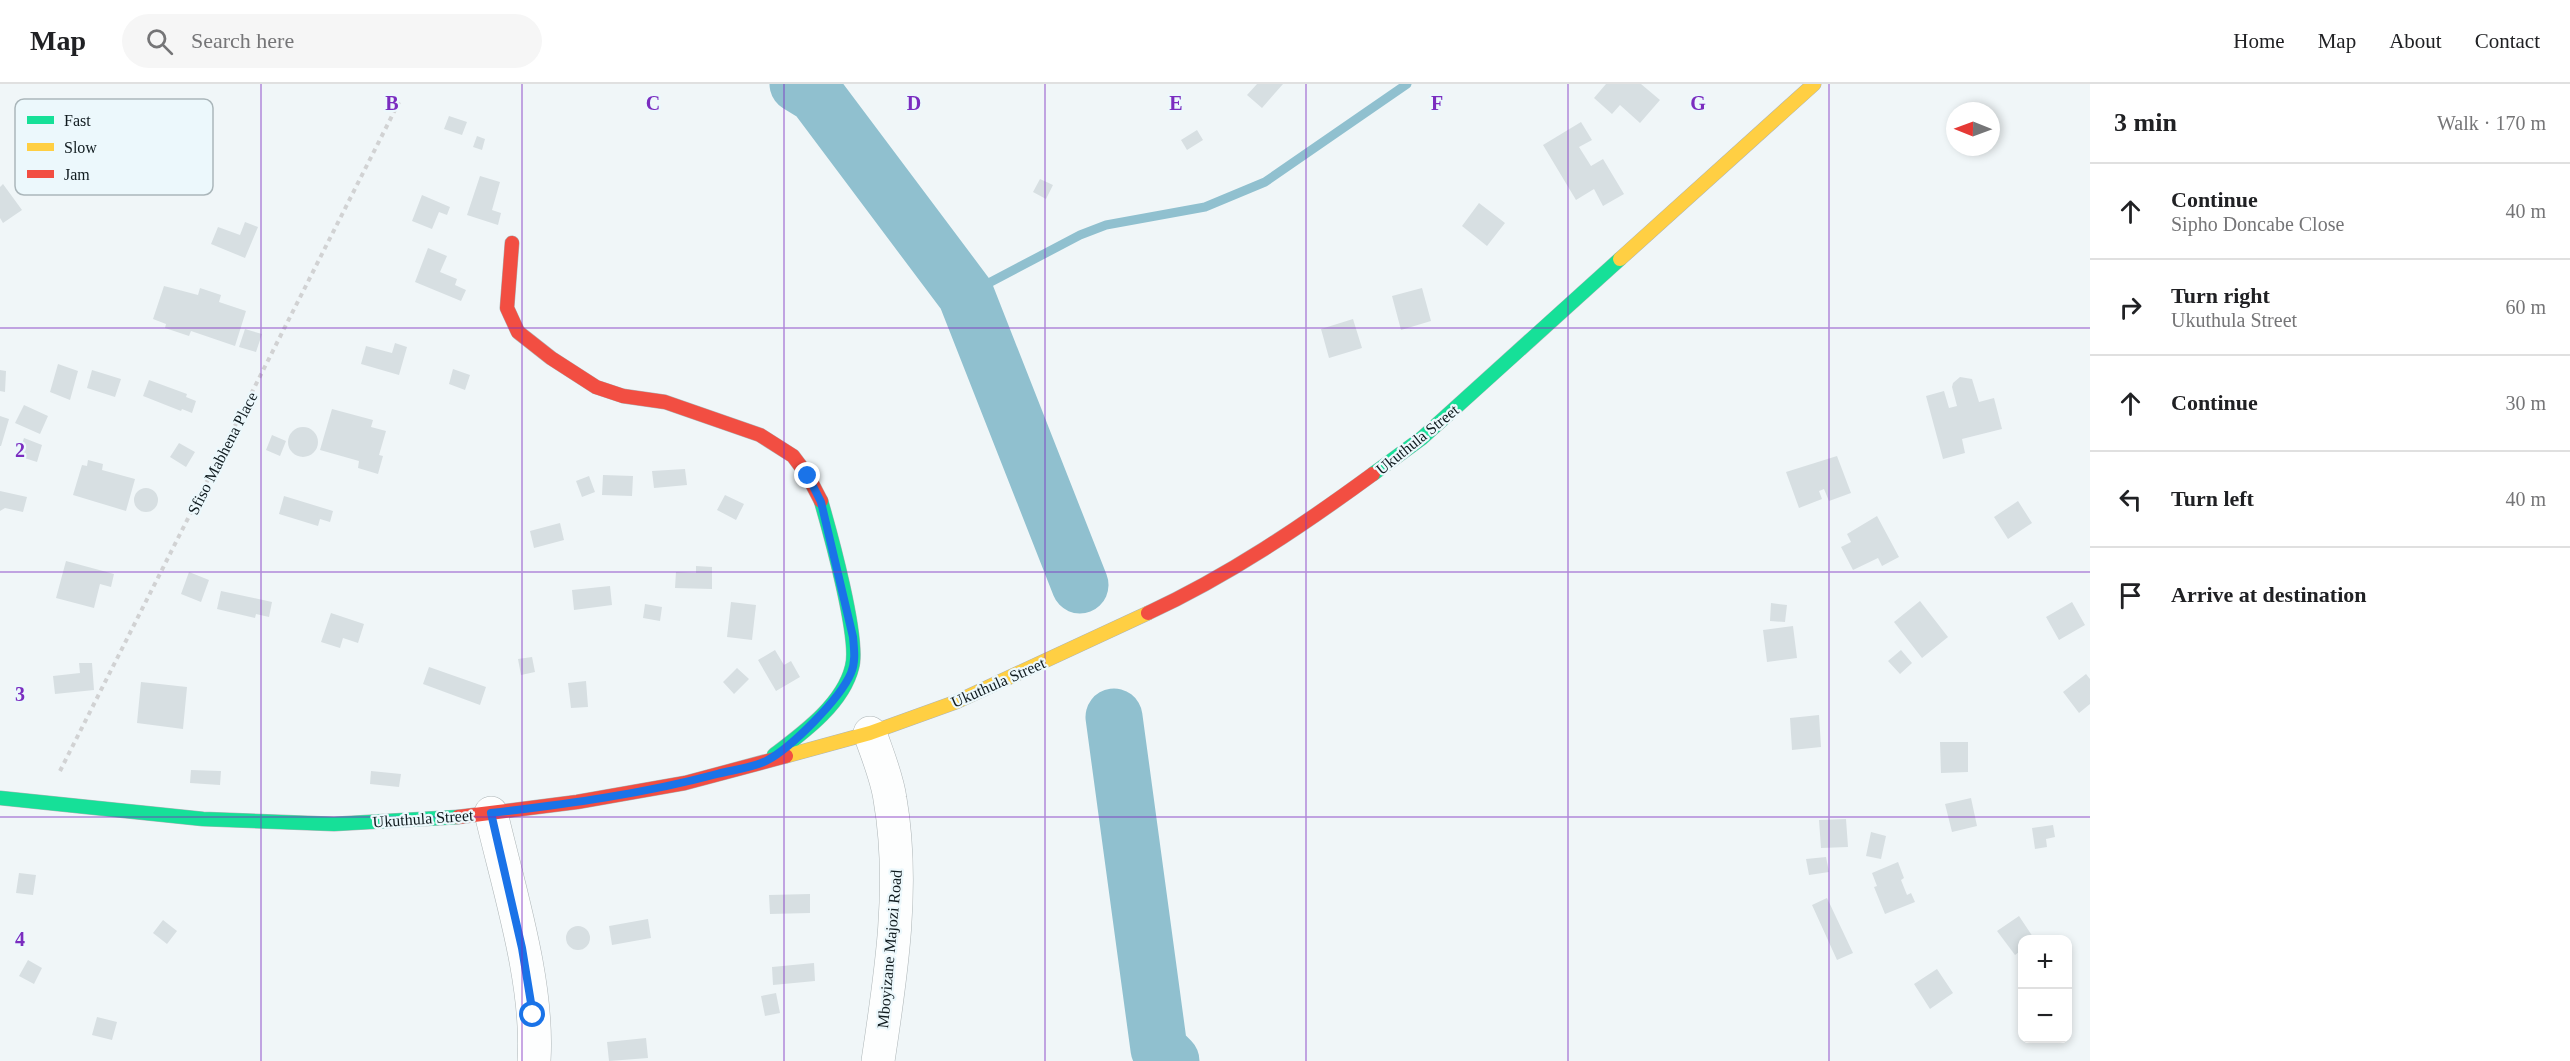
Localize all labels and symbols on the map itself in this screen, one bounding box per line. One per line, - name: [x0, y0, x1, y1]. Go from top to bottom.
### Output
- text: B: [385, 92, 399, 114]
- text: C: [646, 92, 660, 114]
- text: D: [907, 92, 921, 114]
- text: E: [1169, 92, 1183, 114]
- text: F: [1431, 92, 1443, 114]
- text: G: [1690, 92, 1706, 114]
- legend: [15, 99, 213, 195]
- north arrow: [1946, 102, 2000, 156]
- text: Fast: [64, 112, 91, 129]
- text: Slow: [64, 139, 97, 156]
- text: Jam: [64, 166, 90, 183]
- street label: Sfiso Mabhena Place: [184, 389, 261, 517]
- street label: Ukuthula Street: [1373, 401, 1462, 478]
- text: 2: [15, 439, 25, 461]
- route end: [794, 462, 820, 488]
- street label: Ukuthula Street: [949, 654, 1048, 711]
- text: 3: [15, 683, 25, 705]
- street label: Ukuthula Street: [372, 806, 474, 830]
- street label: Mboyizane Majozi Road: [874, 869, 906, 1029]
- text: 4: [15, 928, 25, 950]
- route start: [519, 1001, 545, 1027]

